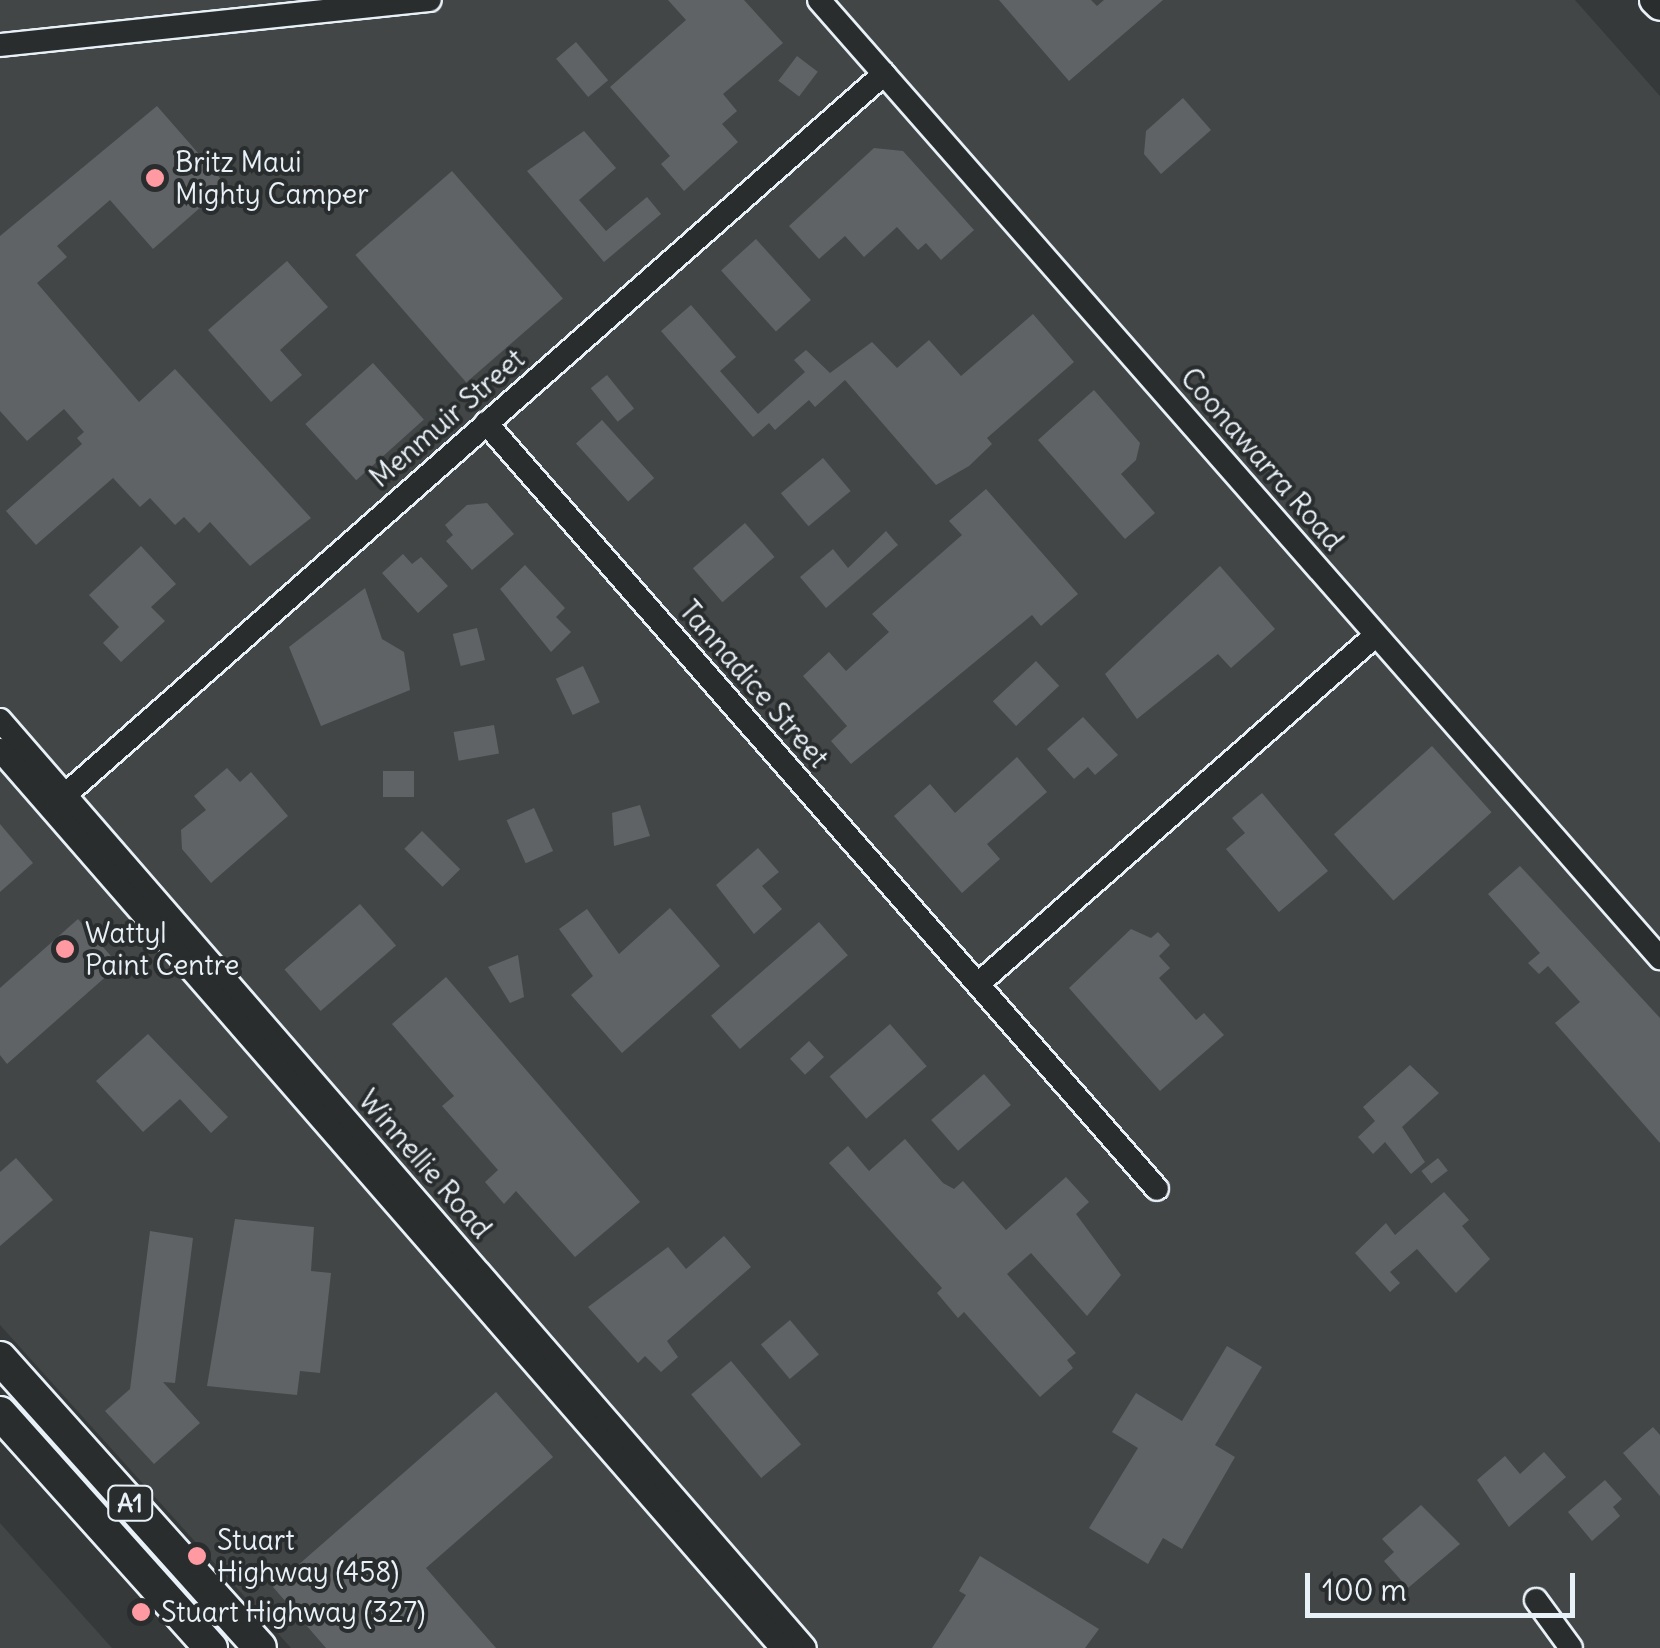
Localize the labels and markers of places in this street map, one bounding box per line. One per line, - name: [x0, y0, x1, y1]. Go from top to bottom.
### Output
- place label: Britz Maui Mighty Camper: [175, 145, 369, 211]
- marker: Britz Maui Mighty Camper: [144, 167, 166, 189]
- place label: Wattyl Paint Centre: [85, 916, 239, 982]
- marker: Wattyl Paint Centre: [54, 938, 76, 960]
- place label: Stuart Highway (458): [217, 1523, 399, 1589]
- marker: Stuart Highway (458): [186, 1545, 208, 1567]
- place label: Stuart Highway (327): [161, 1595, 426, 1629]
- marker: Stuart Highway (327): [130, 1601, 152, 1623]

